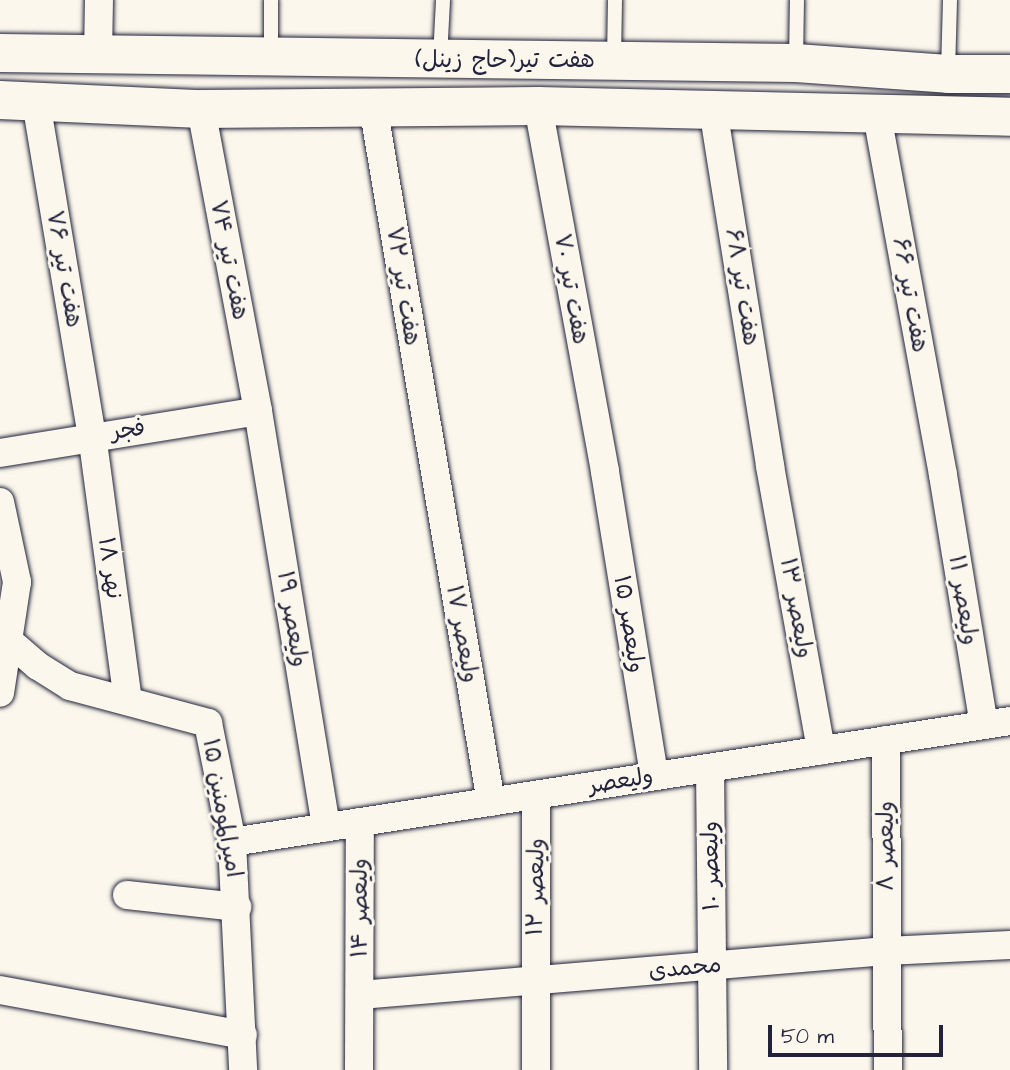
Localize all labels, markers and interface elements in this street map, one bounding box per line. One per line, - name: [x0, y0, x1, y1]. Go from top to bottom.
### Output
- street label: هفت تیر(حاج زینل): [415, 46, 595, 74]
- street label: هفت تیر ۷۴: [204, 198, 254, 322]
- street label: هفت تیر ۷۶: [40, 208, 88, 330]
- street label: هفت تیر ۷۲: [380, 225, 426, 347]
- street label: هفت تیر ۶۸: [719, 226, 765, 348]
- street label: هفت تیر ۷۰: [548, 232, 594, 346]
- street label: هفت تیر ۶۶: [886, 235, 934, 355]
- street label: فجر: [109, 414, 147, 446]
- street label: نهر ۱۸: [92, 535, 128, 601]
- street label: ولیعصر ۱۱: [942, 553, 984, 647]
- street label: ولیعصر ۱۳: [774, 556, 818, 660]
- street label: ولیعصر ۱۹: [271, 569, 313, 669]
- street label: ولیعصر ۱۵: [608, 573, 650, 675]
- street label: ولیعصر ۱۷: [440, 583, 484, 685]
- street label: امیرالمومنین ۱۵: [196, 736, 248, 880]
- street label: ولیعصر: [587, 762, 655, 800]
- street label: ولیعصر ۸: [872, 801, 900, 891]
- street label: ولیعصر ۱۰: [696, 821, 726, 911]
- street label: ولیعصر ۱۲: [521, 838, 551, 936]
- street label: ولیعصر ۱۴: [346, 858, 374, 958]
- street label: محمدی: [647, 951, 723, 985]
- scale bar: [772, 1010, 947, 1054]
- text: 50 m: [781, 1022, 834, 1051]

